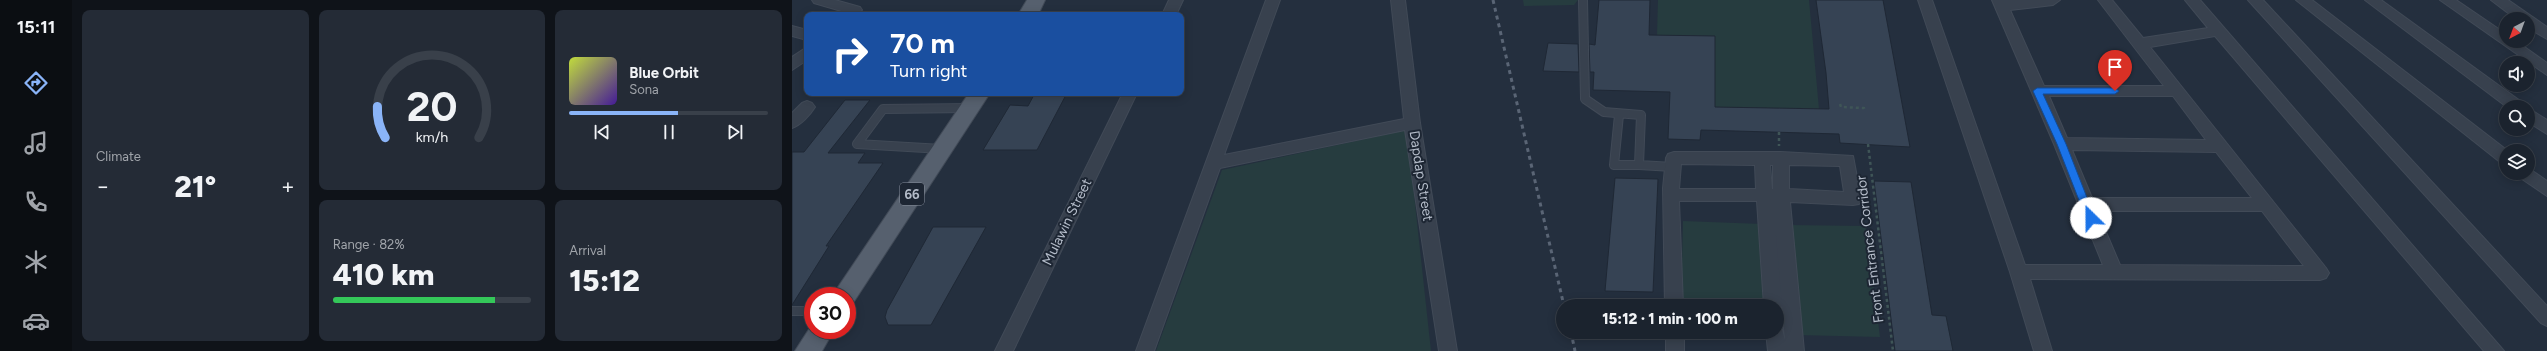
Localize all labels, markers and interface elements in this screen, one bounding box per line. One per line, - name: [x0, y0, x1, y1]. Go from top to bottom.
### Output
- north arrow: [2499, 12, 2535, 48]
- map controls: [2499, 12, 2535, 180]
- text: 15:11: [17, 16, 55, 38]
- text: 70 m: [890, 26, 955, 60]
- icon: right: [824, 28, 876, 80]
- pin: [2098, 50, 2132, 91]
- icon: arrive: [2104, 56, 2126, 78]
- button: sound: [2499, 56, 2535, 92]
- text: Turn right: [890, 60, 967, 82]
- text: Blue Orbit: [629, 64, 699, 82]
- icon: directions: [22, 69, 50, 97]
- text: 20: [406, 81, 458, 131]
- text: Sona: [629, 82, 659, 97]
- button: search: [2499, 100, 2535, 136]
- icon: previous: [591, 121, 613, 143]
- icon: pause: [658, 121, 680, 143]
- icon: next: [724, 121, 746, 143]
- text: km/h: [416, 127, 448, 145]
- icon: music: [22, 129, 50, 157]
- street label: Dapdap Street: [1405, 130, 1437, 222]
- button: layers: [2499, 144, 2535, 180]
- text: Climate: [96, 149, 141, 164]
- text: 21°: [174, 168, 216, 205]
- text: −: [96, 173, 110, 200]
- text: +: [281, 173, 295, 200]
- street label: Front Entrance Corridor: [1852, 174, 1887, 324]
- street label: Mulawin Street: [1039, 176, 1095, 268]
- road number: 66: [900, 183, 924, 205]
- icon: phone: [22, 188, 50, 216]
- position arrow: [2070, 197, 2112, 239]
- text: Range · 82%: [333, 237, 405, 252]
- text: Arrival: [569, 243, 606, 258]
- icon: climate: [22, 248, 50, 276]
- text: 410 km: [333, 256, 434, 293]
- text: 15:12: [569, 262, 640, 299]
- speed limit sign: 30: [804, 287, 856, 339]
- icon: car: [22, 307, 50, 335]
- text: 15:12 · 1 min · 100 m: [1602, 310, 1738, 328]

